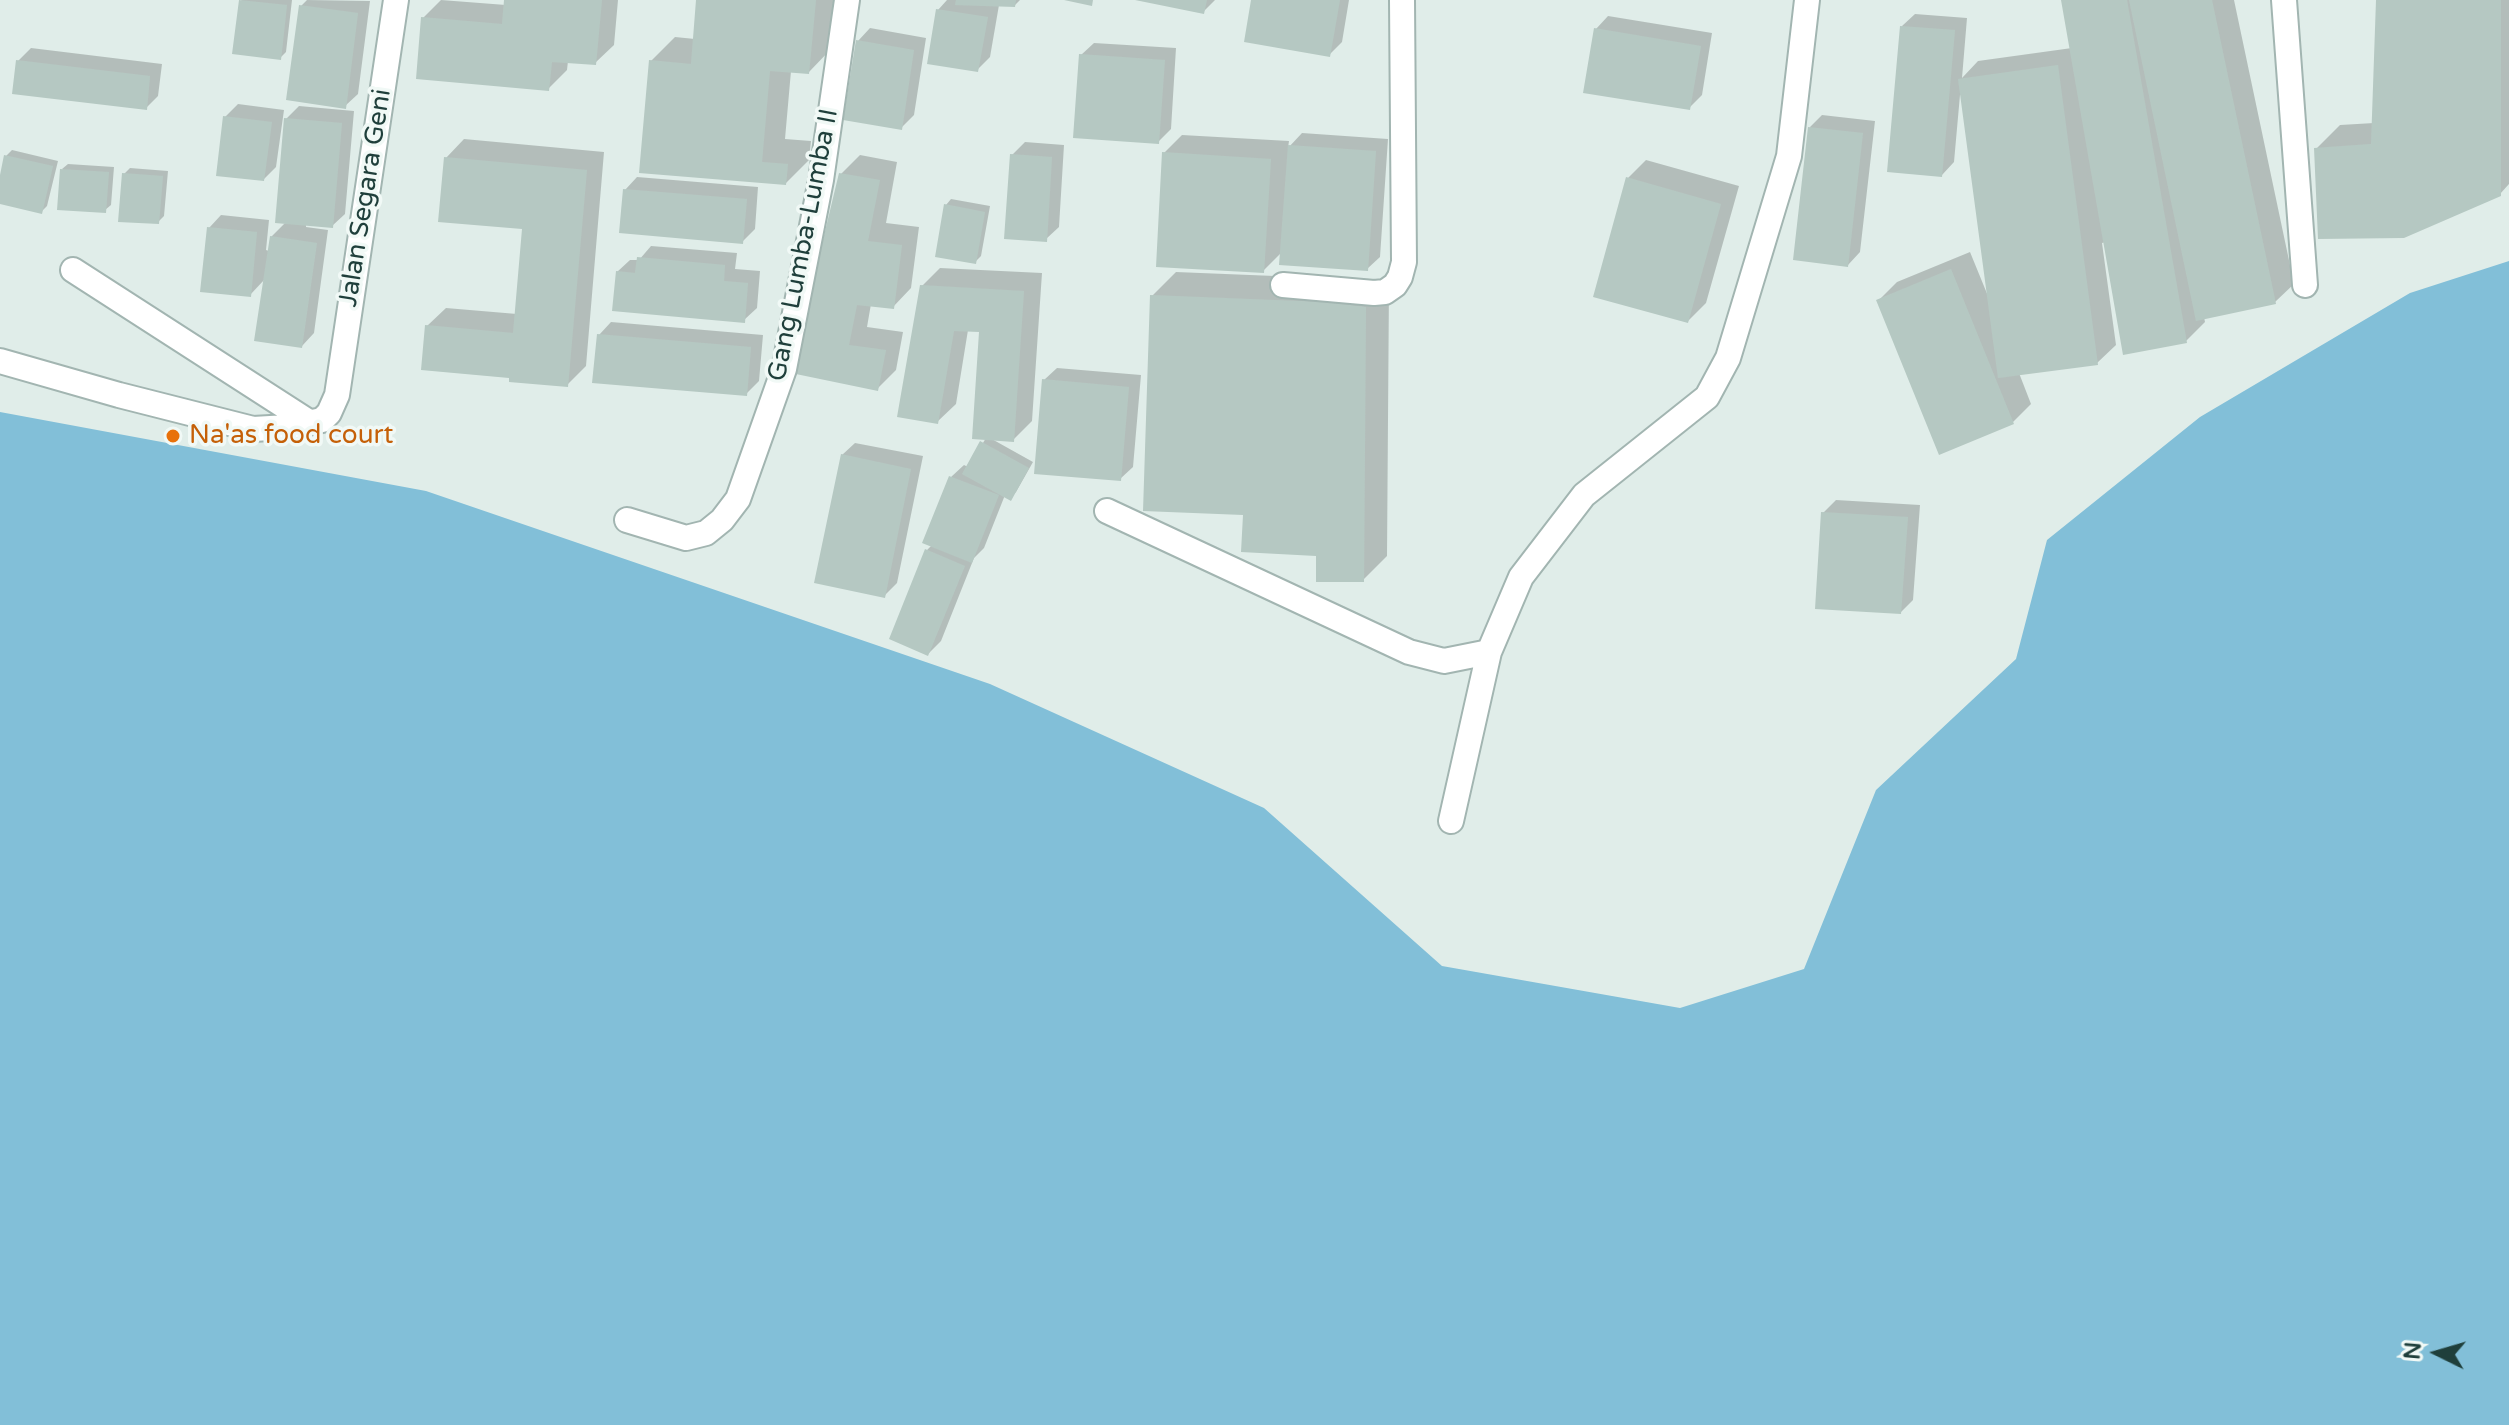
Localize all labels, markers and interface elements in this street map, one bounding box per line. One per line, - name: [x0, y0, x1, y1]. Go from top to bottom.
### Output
- street label: Jalan Segara Geni: [333, 87, 399, 309]
- street label: Gang Lumba-Lumba II: [762, 106, 846, 384]
- place label: Na'as food court: [189, 420, 393, 452]
- marker: Na'as food court: [164, 427, 182, 445]
- north arrow: [2397, 1313, 2477, 1393]
- text: N: [2399, 1341, 2427, 1361]

